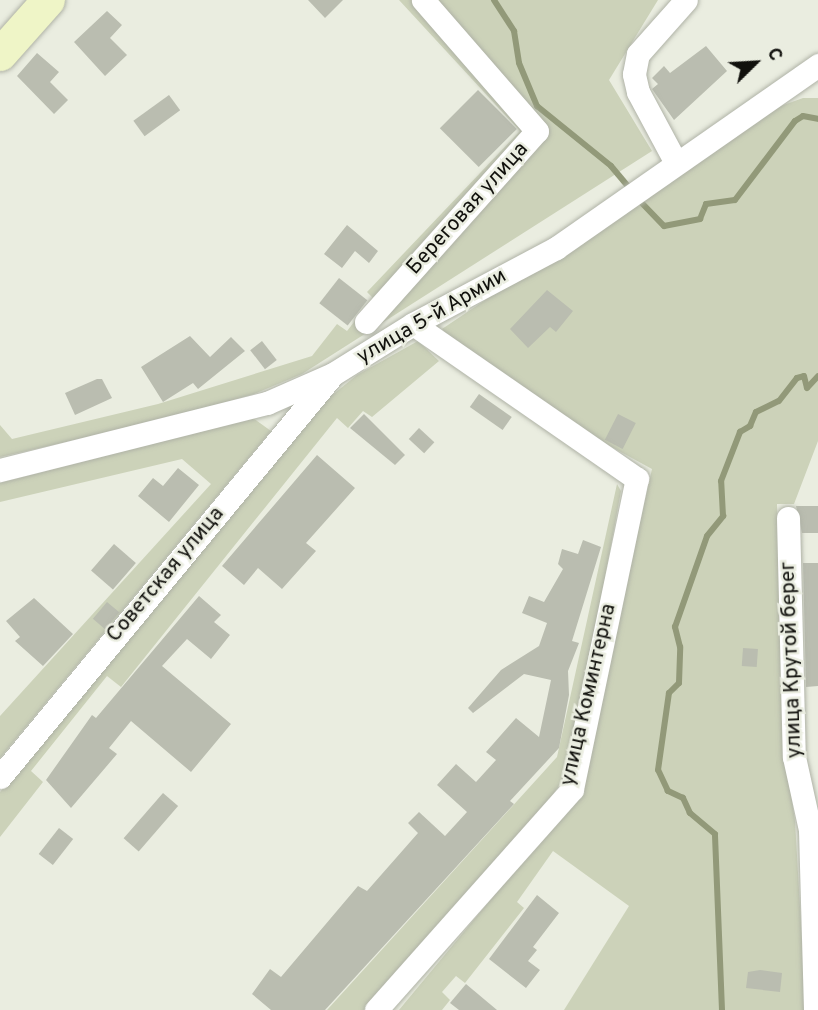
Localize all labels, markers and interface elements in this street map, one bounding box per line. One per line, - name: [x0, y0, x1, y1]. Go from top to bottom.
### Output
- north arrow: [720, 28, 790, 98]
- text: С: [761, 44, 788, 65]
- street label: Береговая улица: [402, 138, 534, 280]
- street label: улица 5-й Армии: [352, 264, 512, 370]
- street label: Советская улица: [102, 502, 230, 648]
- street label: улица Крутой берег: [776, 561, 808, 759]
- street label: улица Коминтерна: [556, 601, 622, 789]

